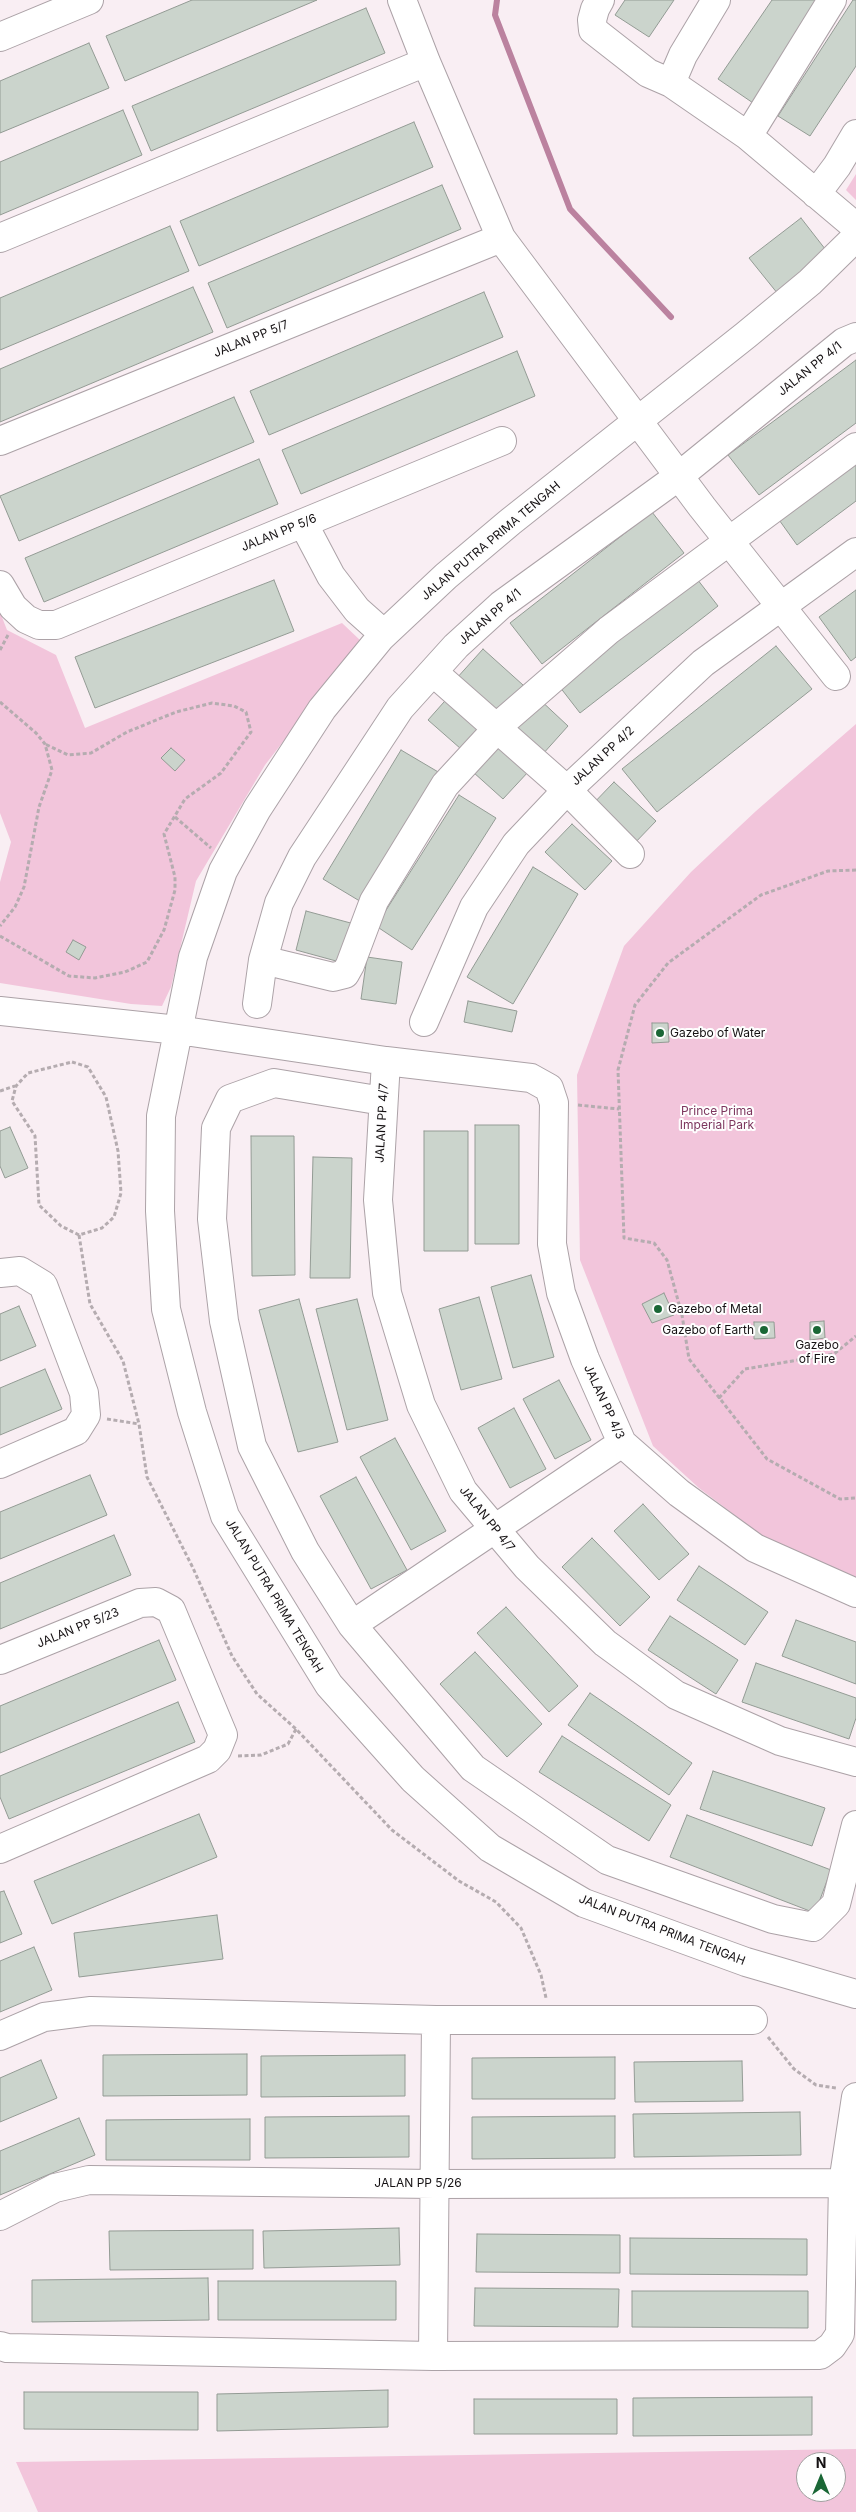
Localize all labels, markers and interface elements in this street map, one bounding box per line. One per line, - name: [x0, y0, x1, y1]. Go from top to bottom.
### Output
- street label: JALAN PP 5/7: [211, 317, 291, 361]
- street label: JALAN PP 4/1: [775, 339, 845, 399]
- street label: JALAN PUTRA PRIMA TENGAH: [419, 479, 563, 603]
- street label: JALAN PP 5/6: [239, 511, 319, 555]
- street label: JALAN PP 4/1: [456, 586, 524, 648]
- street label: JALAN PP 4/2: [569, 723, 637, 789]
- place label: Gazebo of Water: [670, 1026, 765, 1040]
- marker: Gazebo of Water: [654, 1027, 666, 1039]
- street label: JALAN PP 4/7: [373, 1083, 391, 1163]
- park label: Prince Prima Imperial Park: [680, 1104, 754, 1132]
- place label: Gazebo of Metal: [668, 1302, 762, 1316]
- marker: Gazebo of Metal: [652, 1303, 664, 1315]
- place label: Gazebo of Earth: [662, 1323, 754, 1337]
- marker: Gazebo of Earth: [758, 1324, 770, 1336]
- marker: Gazebo of Fire: [811, 1324, 823, 1336]
- place label: Gazebo of Fire: [795, 1338, 839, 1366]
- street label: JALAN PP 4/3: [580, 1362, 628, 1442]
- street label: JALAN PP 4/7: [456, 1483, 518, 1555]
- street label: JALAN PUTRA PRIMA TENGAH: [222, 1516, 326, 1676]
- street label: JALAN PP 5/23: [35, 1605, 121, 1651]
- street label: JALAN PUTRA PRIMA TENGAH: [577, 1892, 747, 1968]
- street label: JALAN PP 5/26: [374, 2176, 462, 2190]
- north arrow: [796, 2452, 846, 2502]
- text: N: [816, 2454, 826, 2471]

